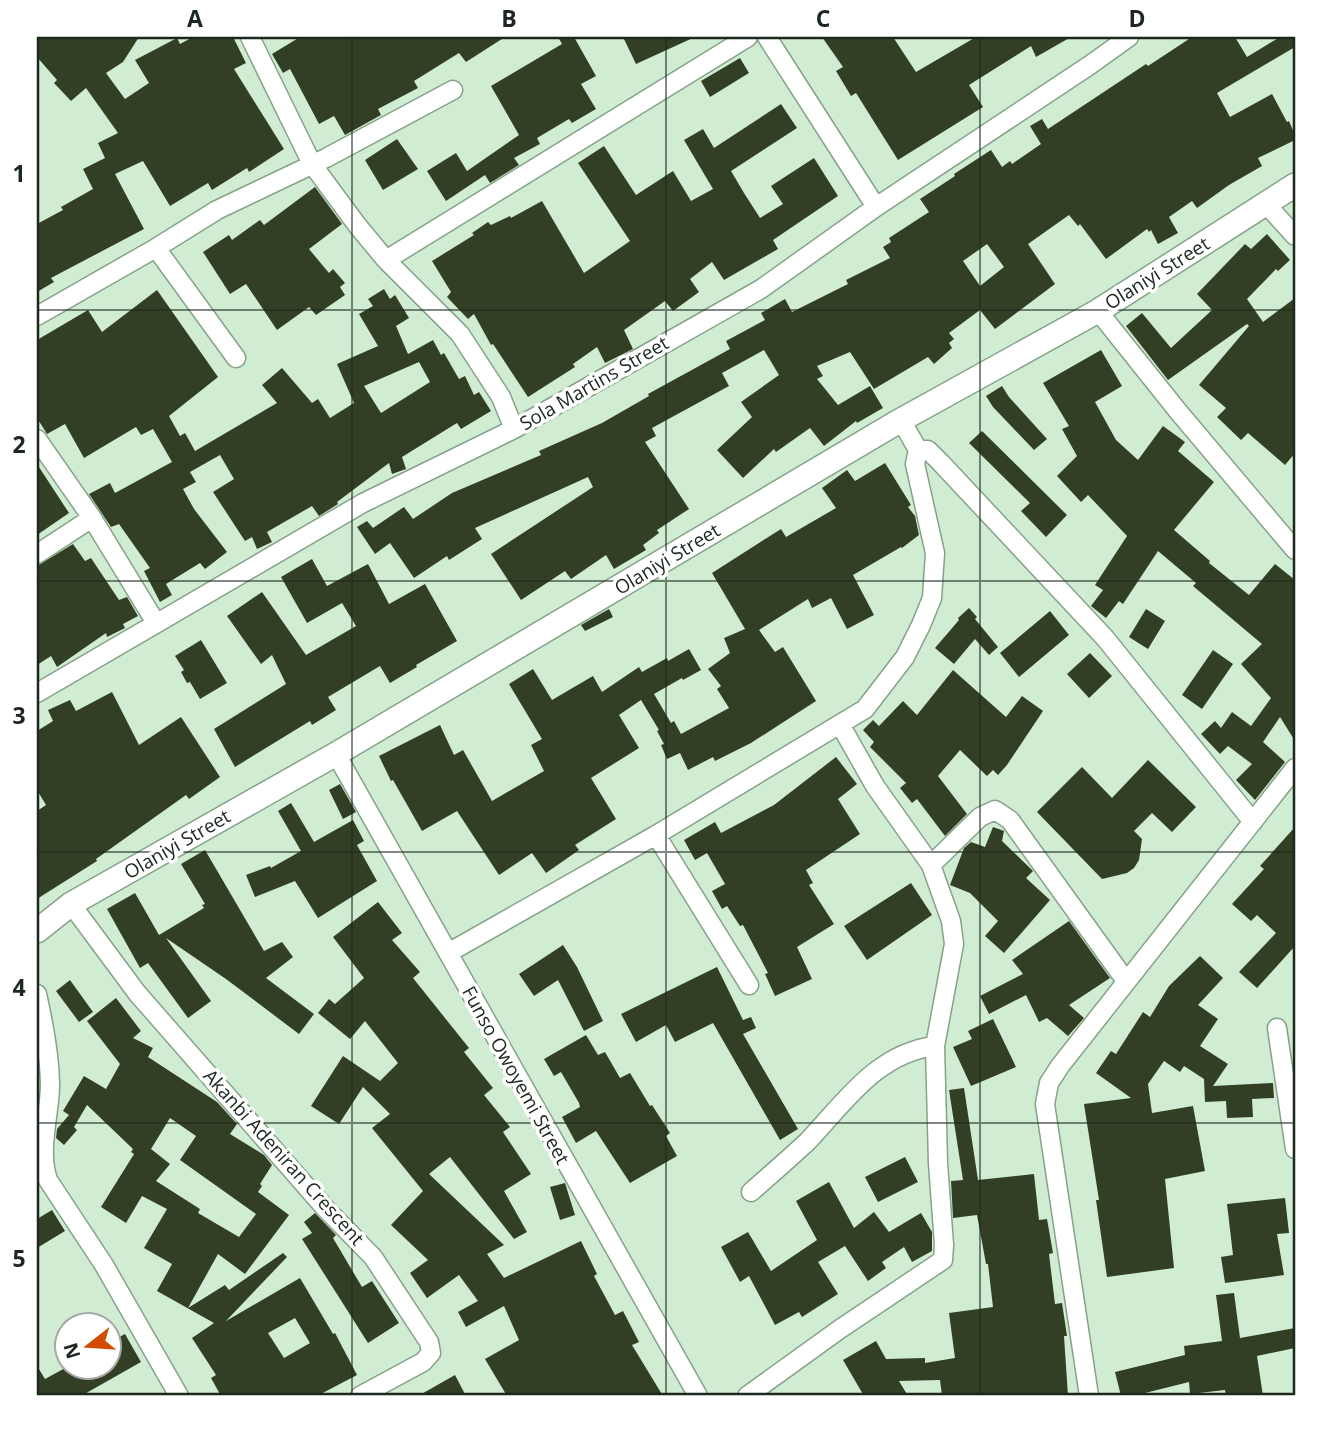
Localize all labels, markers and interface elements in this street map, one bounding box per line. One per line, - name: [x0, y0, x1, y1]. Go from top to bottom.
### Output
- text: A: [187, 2, 203, 34]
- text: B: [501, 2, 517, 34]
- text: C: [816, 2, 830, 34]
- text: D: [1128, 2, 1146, 34]
- text: 1: [12, 157, 26, 189]
- street label: Olaniyi Street: [1100, 230, 1214, 316]
- street label: Sola Martins Street: [515, 330, 673, 436]
- text: 2: [12, 428, 26, 460]
- street label: Olaniyi Street: [609, 517, 725, 601]
- text: 3: [12, 699, 26, 731]
- street label: Olaniyi Street: [119, 803, 235, 885]
- text: 4: [12, 971, 26, 1003]
- street label: Funso Owoyemi Street: [456, 981, 576, 1169]
- street label: Akanbi Adeniran Crescent: [198, 1063, 370, 1251]
- text: 5: [12, 1242, 26, 1274]
- north arrow: [52, 1310, 122, 1380]
- text: N: [57, 1340, 86, 1362]

